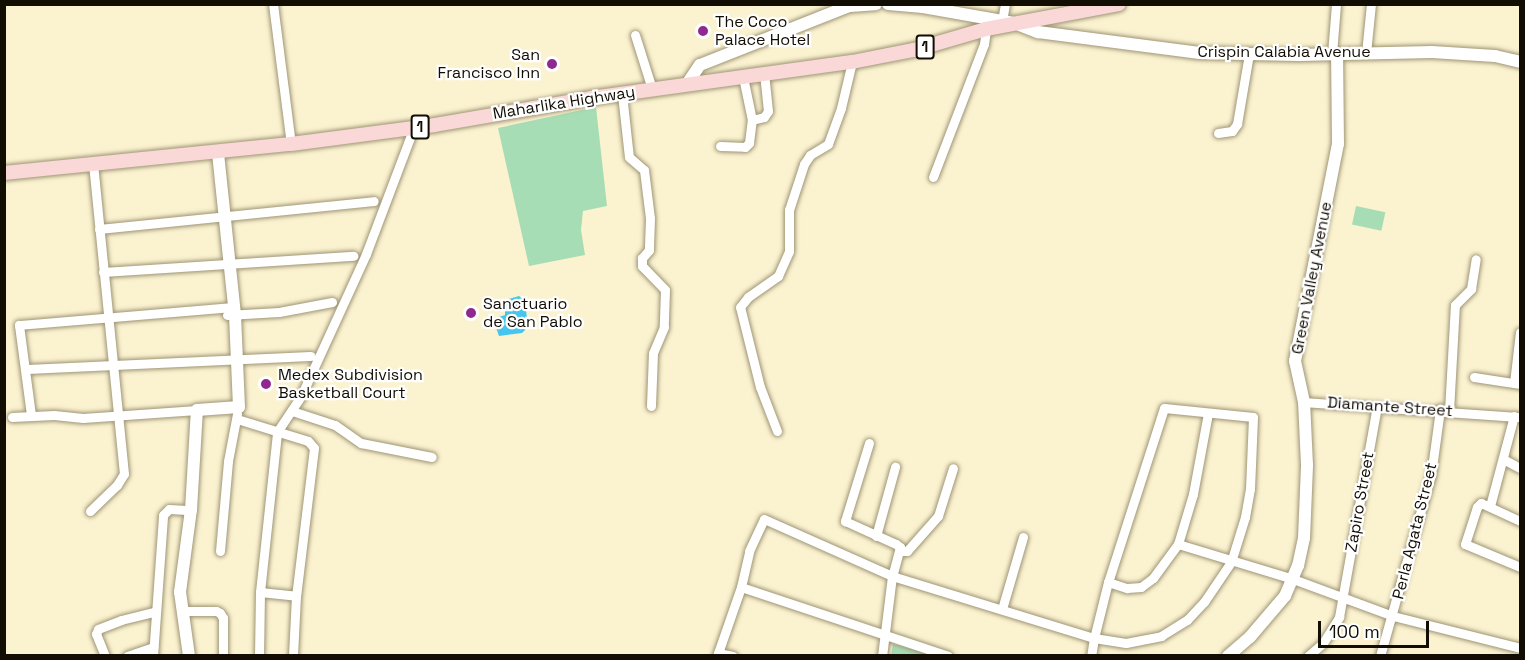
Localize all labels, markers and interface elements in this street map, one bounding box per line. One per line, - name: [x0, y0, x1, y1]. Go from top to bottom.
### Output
- place label: The Coco Palace Hotel: [715, 12, 810, 50]
- marker: The Coco Palace Hotel: [696, 24, 710, 38]
- road number: 1: [914, 35, 936, 59]
- street label: Crispin Calabia Avenue: [1197, 42, 1371, 62]
- place label: San Francisco Inn: [438, 45, 540, 83]
- marker: San Francisco Inn: [545, 57, 559, 71]
- street label: Maharlika Highway: [492, 82, 636, 124]
- road number: 1: [410, 115, 430, 139]
- street label: Green Valley Avenue: [1288, 200, 1336, 356]
- place label: Sanctuario de San Pablo: [483, 294, 583, 332]
- marker: Sanctuario de San Pablo: [464, 306, 478, 320]
- place label: Medex Subdivision Basketball Court: [278, 365, 423, 403]
- marker: Medex Subdivision Basketball Court: [259, 377, 273, 391]
- street label: Diamante Street: [1327, 393, 1453, 421]
- street label: Zapiro Street: [1342, 450, 1378, 554]
- street label: Perla Agata Street: [1389, 460, 1441, 602]
- scale bar: [1321, 609, 1432, 647]
- text: 100 m: [1329, 620, 1380, 643]

